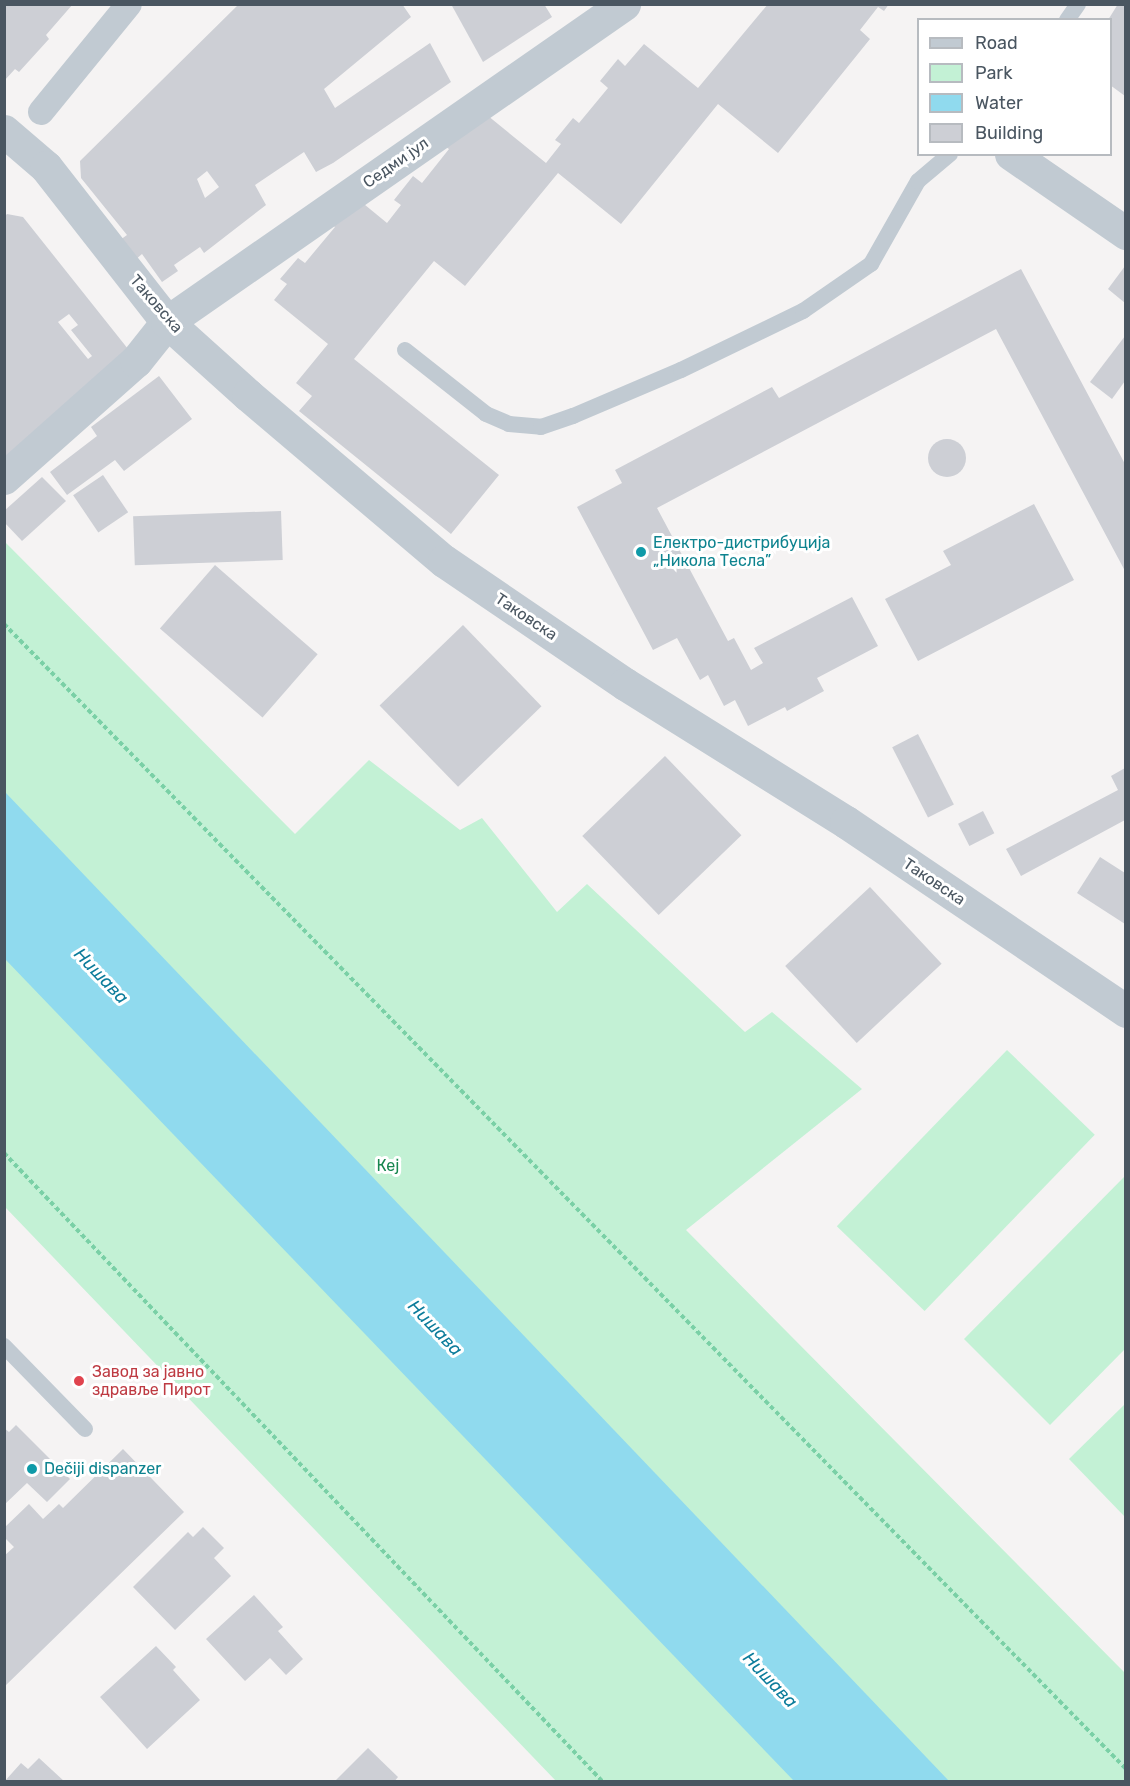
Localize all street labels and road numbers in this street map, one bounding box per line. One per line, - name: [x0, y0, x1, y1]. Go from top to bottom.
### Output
- street label: Седми јул: [360, 134, 432, 192]
- street label: Таковска: [126, 271, 186, 337]
- street label: Таковска: [491, 589, 561, 645]
- street label: Таковска: [899, 854, 969, 910]

